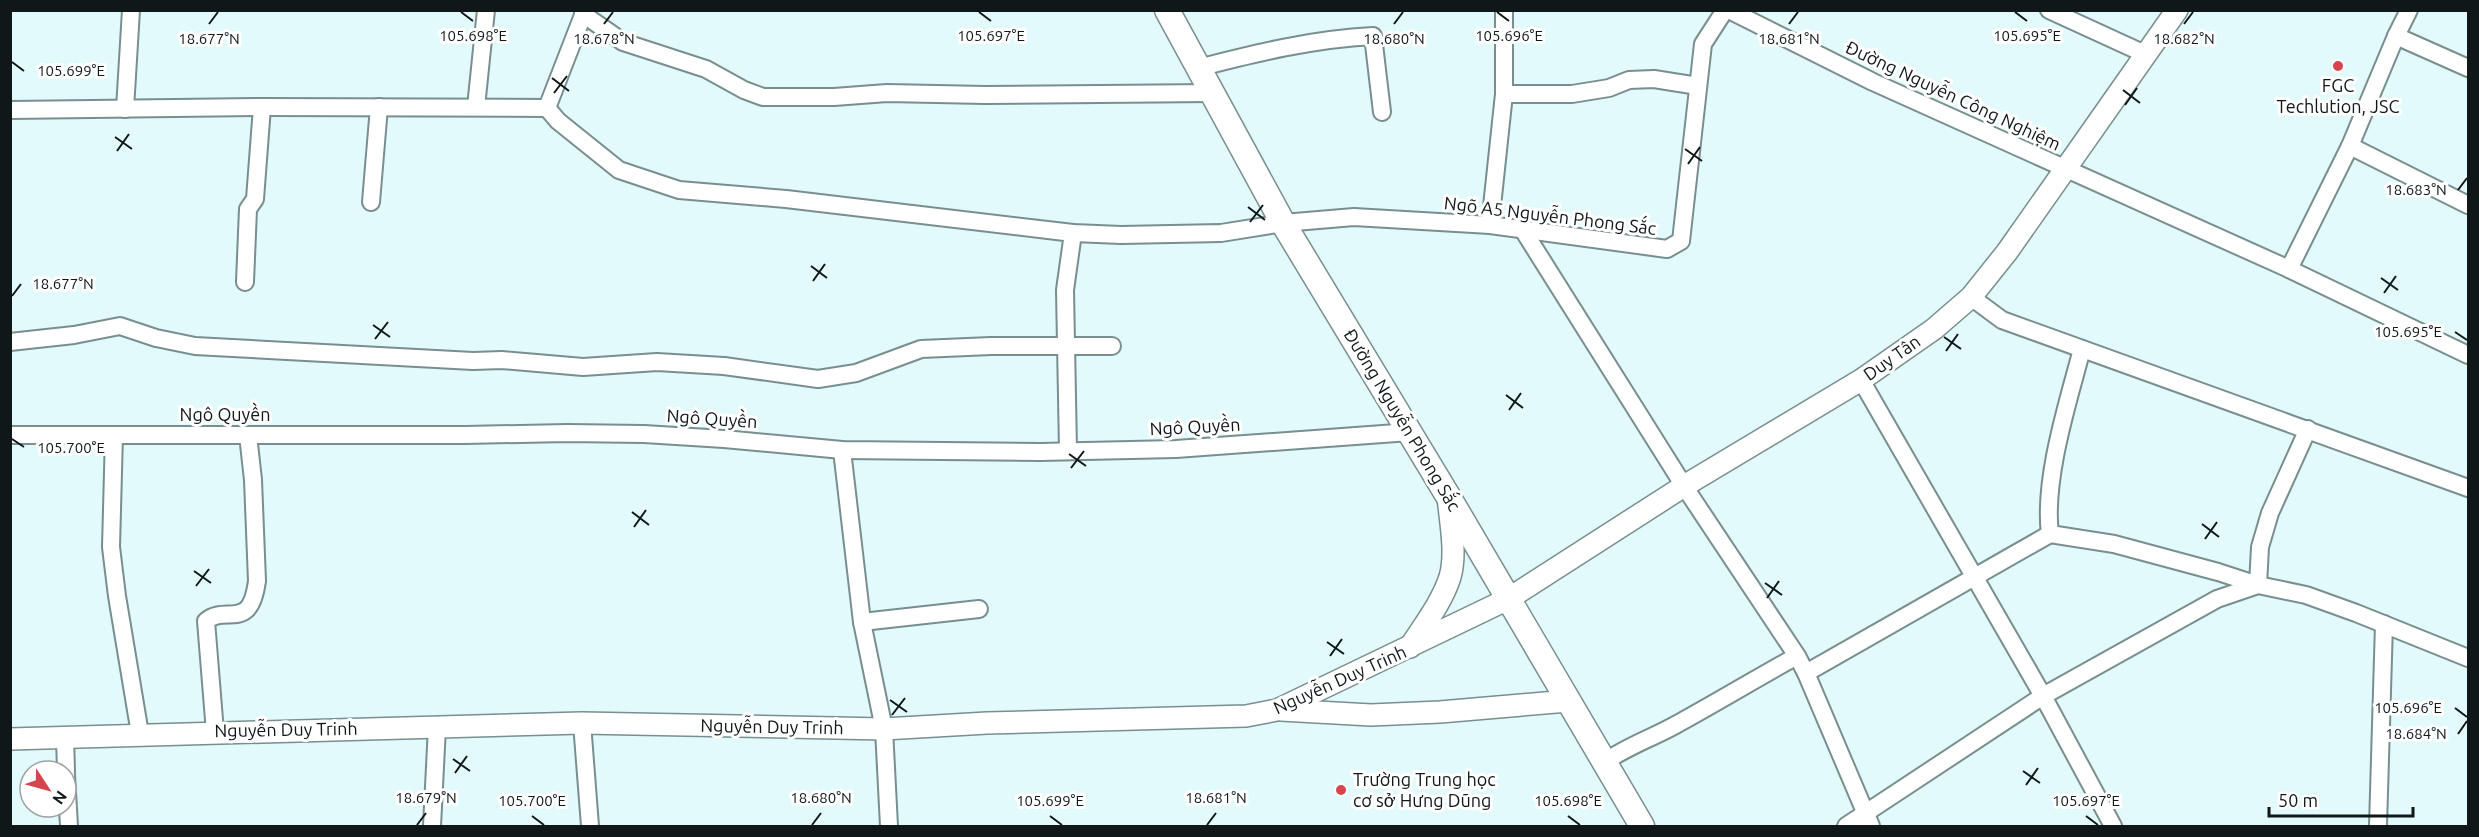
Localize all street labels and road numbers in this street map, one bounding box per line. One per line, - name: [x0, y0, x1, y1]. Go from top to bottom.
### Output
- street label: Đường Nguyễn Công Nghiệm: [1843, 34, 2065, 154]
- street label: Ngõ A5 Nguyễn Phong Sắc: [1443, 190, 1658, 238]
- street label: Đường Nguyễn Phong Sắc: [1341, 324, 1467, 514]
- street label: Duy Tân: [1859, 330, 1924, 384]
- street label: Ngô Quyền: [180, 402, 270, 425]
- street label: Ngô Quyền: [666, 402, 758, 432]
- street label: Ngô Quyền: [1149, 411, 1241, 439]
- street label: Nguyễn Duy Trinh: [1269, 639, 1409, 717]
- street label: Nguyễn Duy Trinh: [700, 712, 844, 737]
- street label: Nguyễn Duy Trinh: [214, 715, 358, 740]

